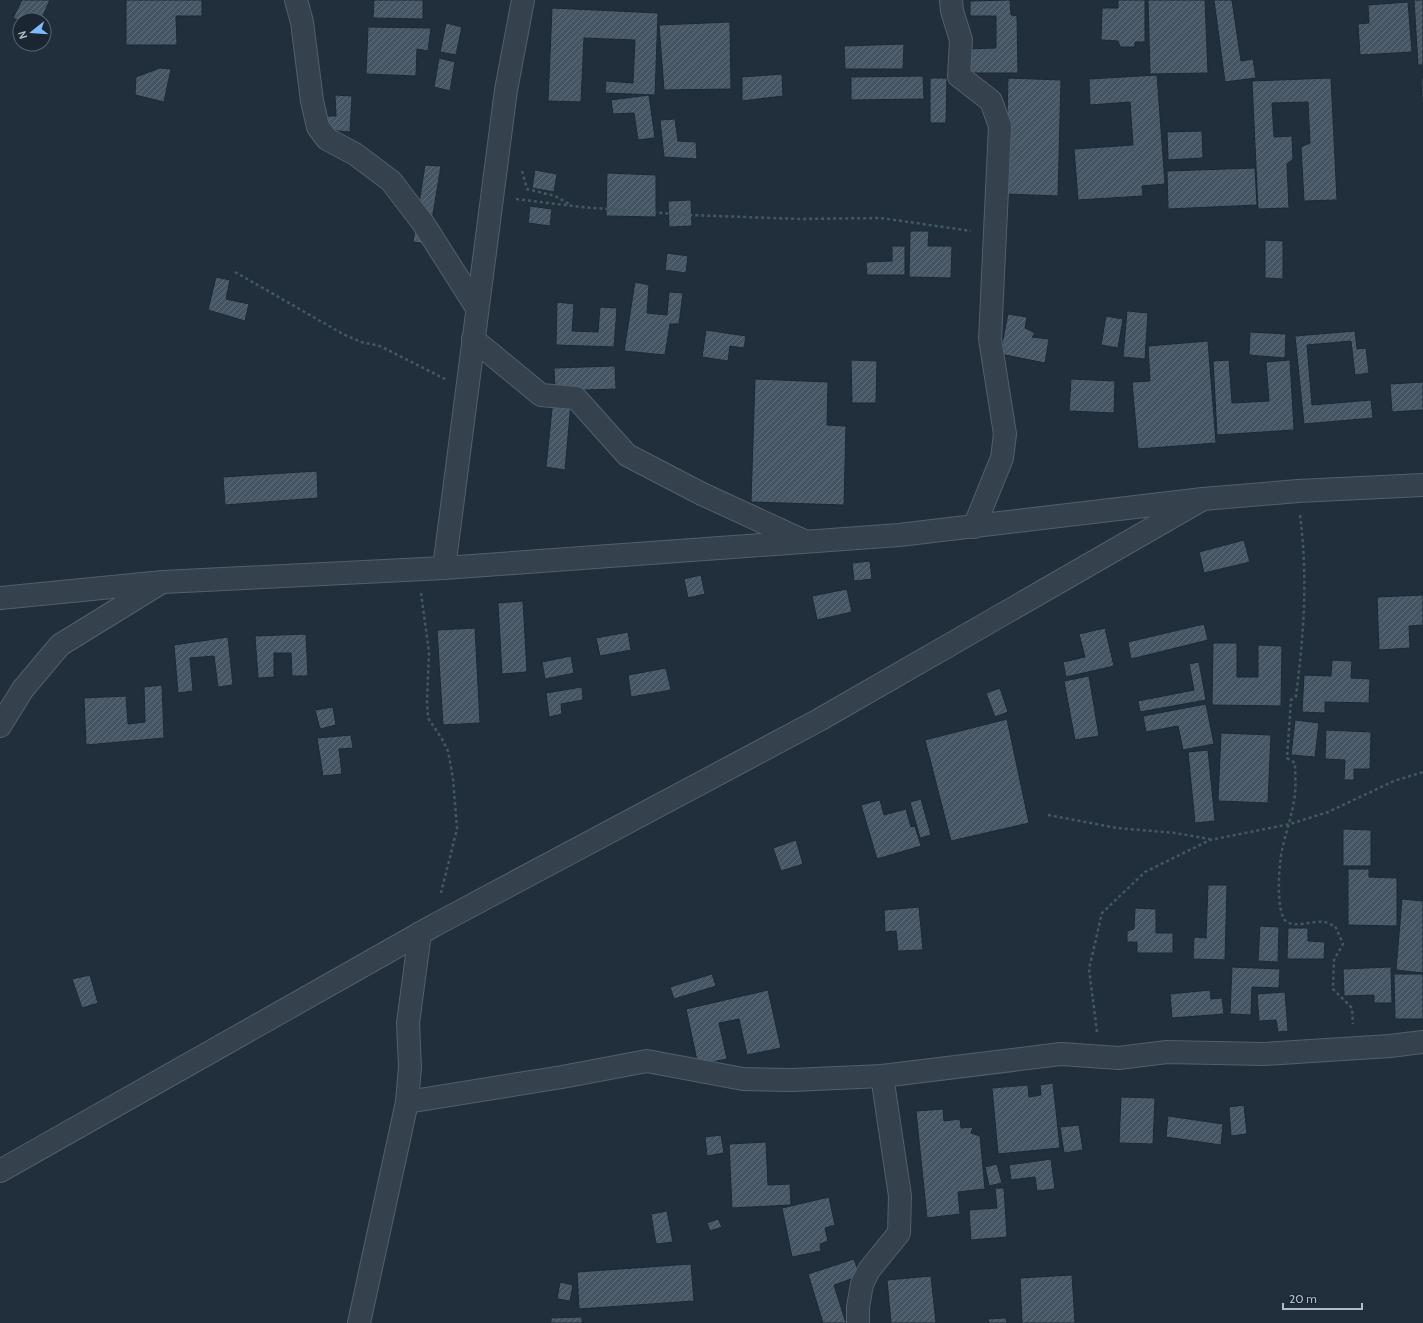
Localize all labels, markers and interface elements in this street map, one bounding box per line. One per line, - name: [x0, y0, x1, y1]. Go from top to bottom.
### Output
- north arrow: [12, 12, 52, 52]
- text: N: [15, 29, 30, 41]
- scale bar: [1283, 1285, 1362, 1311]
- text: 20 m: [1289, 1291, 1317, 1306]

